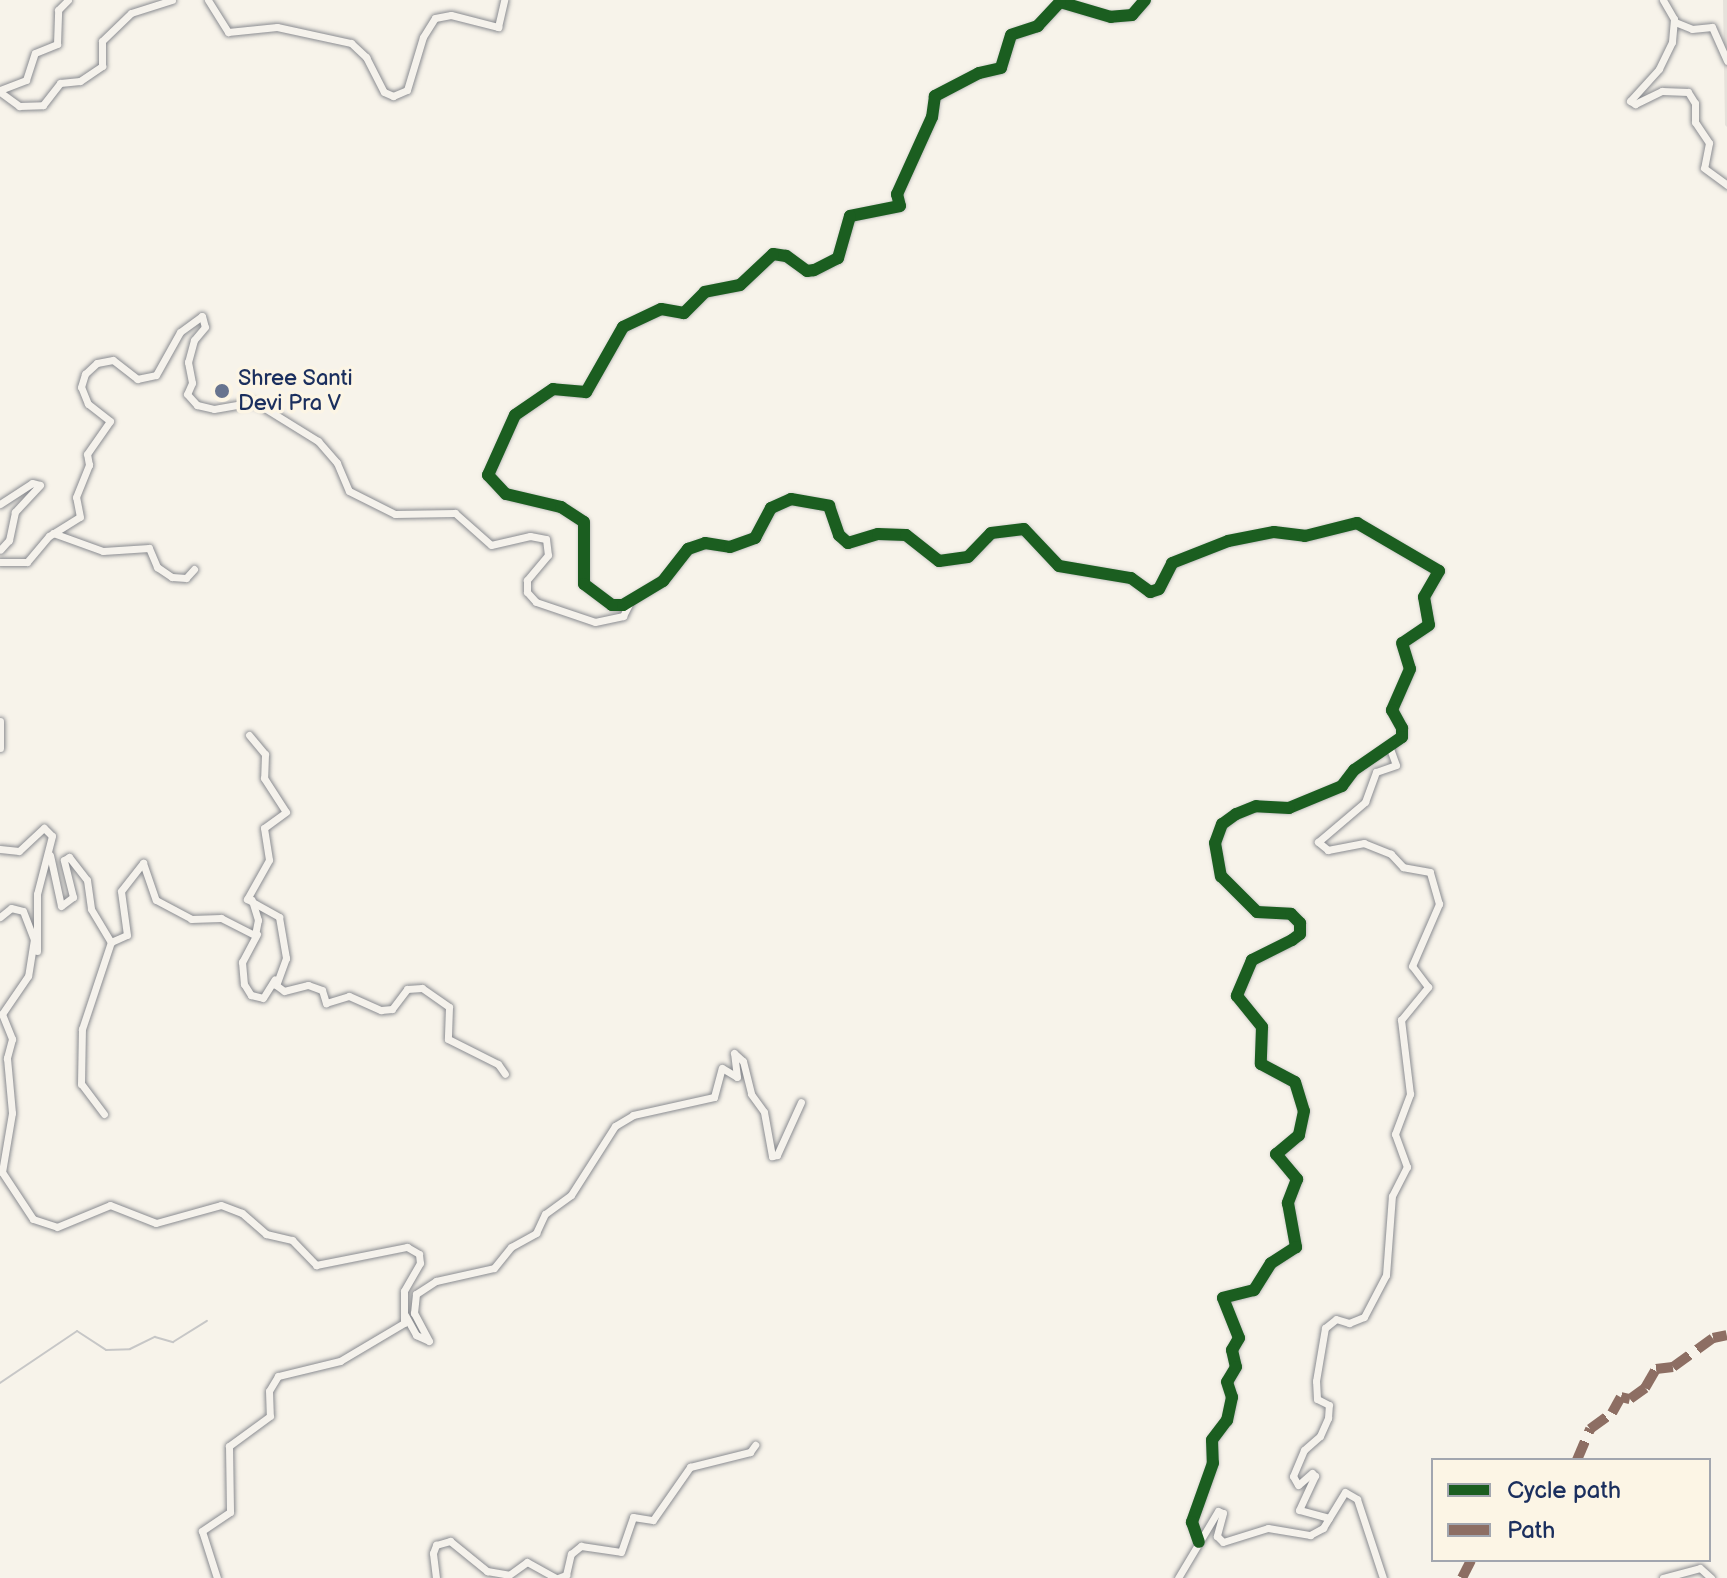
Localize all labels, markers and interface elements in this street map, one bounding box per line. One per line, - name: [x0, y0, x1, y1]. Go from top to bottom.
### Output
- place label: Shree Santi Devi Pra V: [238, 365, 353, 416]
- marker: Shree Santi Devi Pra V: [213, 382, 231, 400]
- legend: [1431, 1458, 1711, 1562]
- text: Cycle path: [1507, 1476, 1621, 1505]
- text: Path: [1507, 1516, 1555, 1545]

